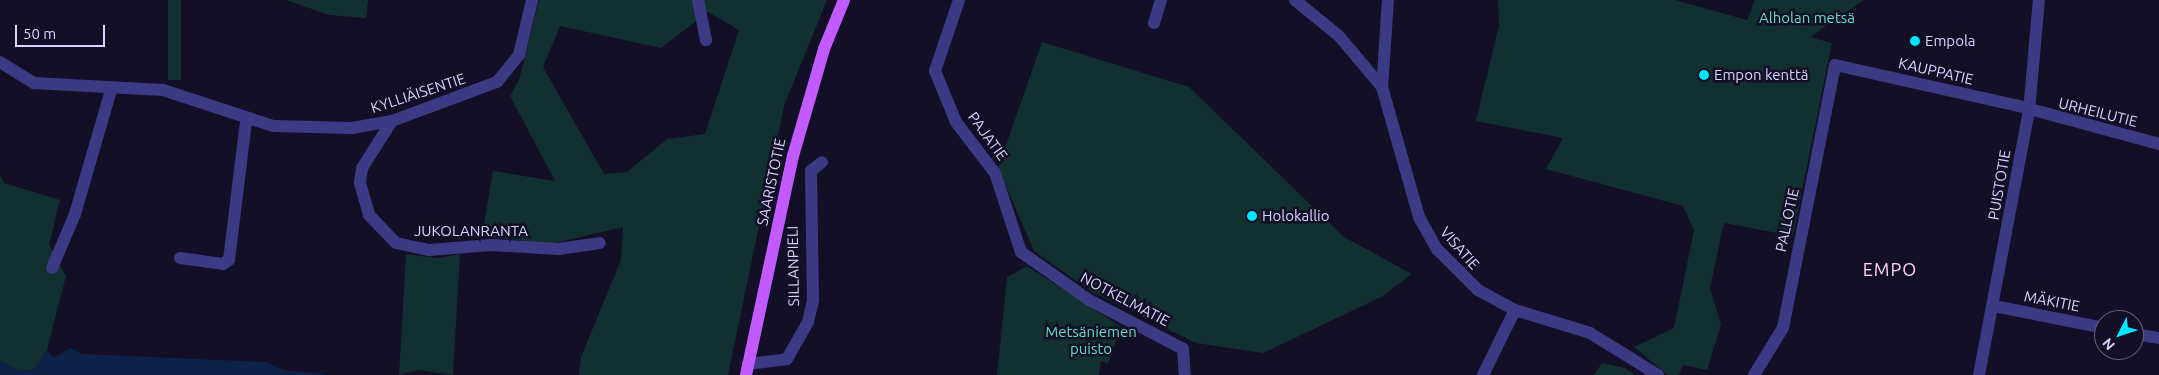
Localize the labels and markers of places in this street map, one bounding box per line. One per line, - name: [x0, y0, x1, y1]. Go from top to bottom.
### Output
- place label: Empola: [1925, 32, 1976, 50]
- marker: Empola: [1909, 35, 1921, 47]
- place label: Empon kenttä: [1714, 66, 1809, 84]
- marker: Empon kenttä: [1698, 69, 1710, 81]
- place label: Holokallio: [1262, 207, 1329, 225]
- marker: Holokallio: [1246, 210, 1258, 222]

